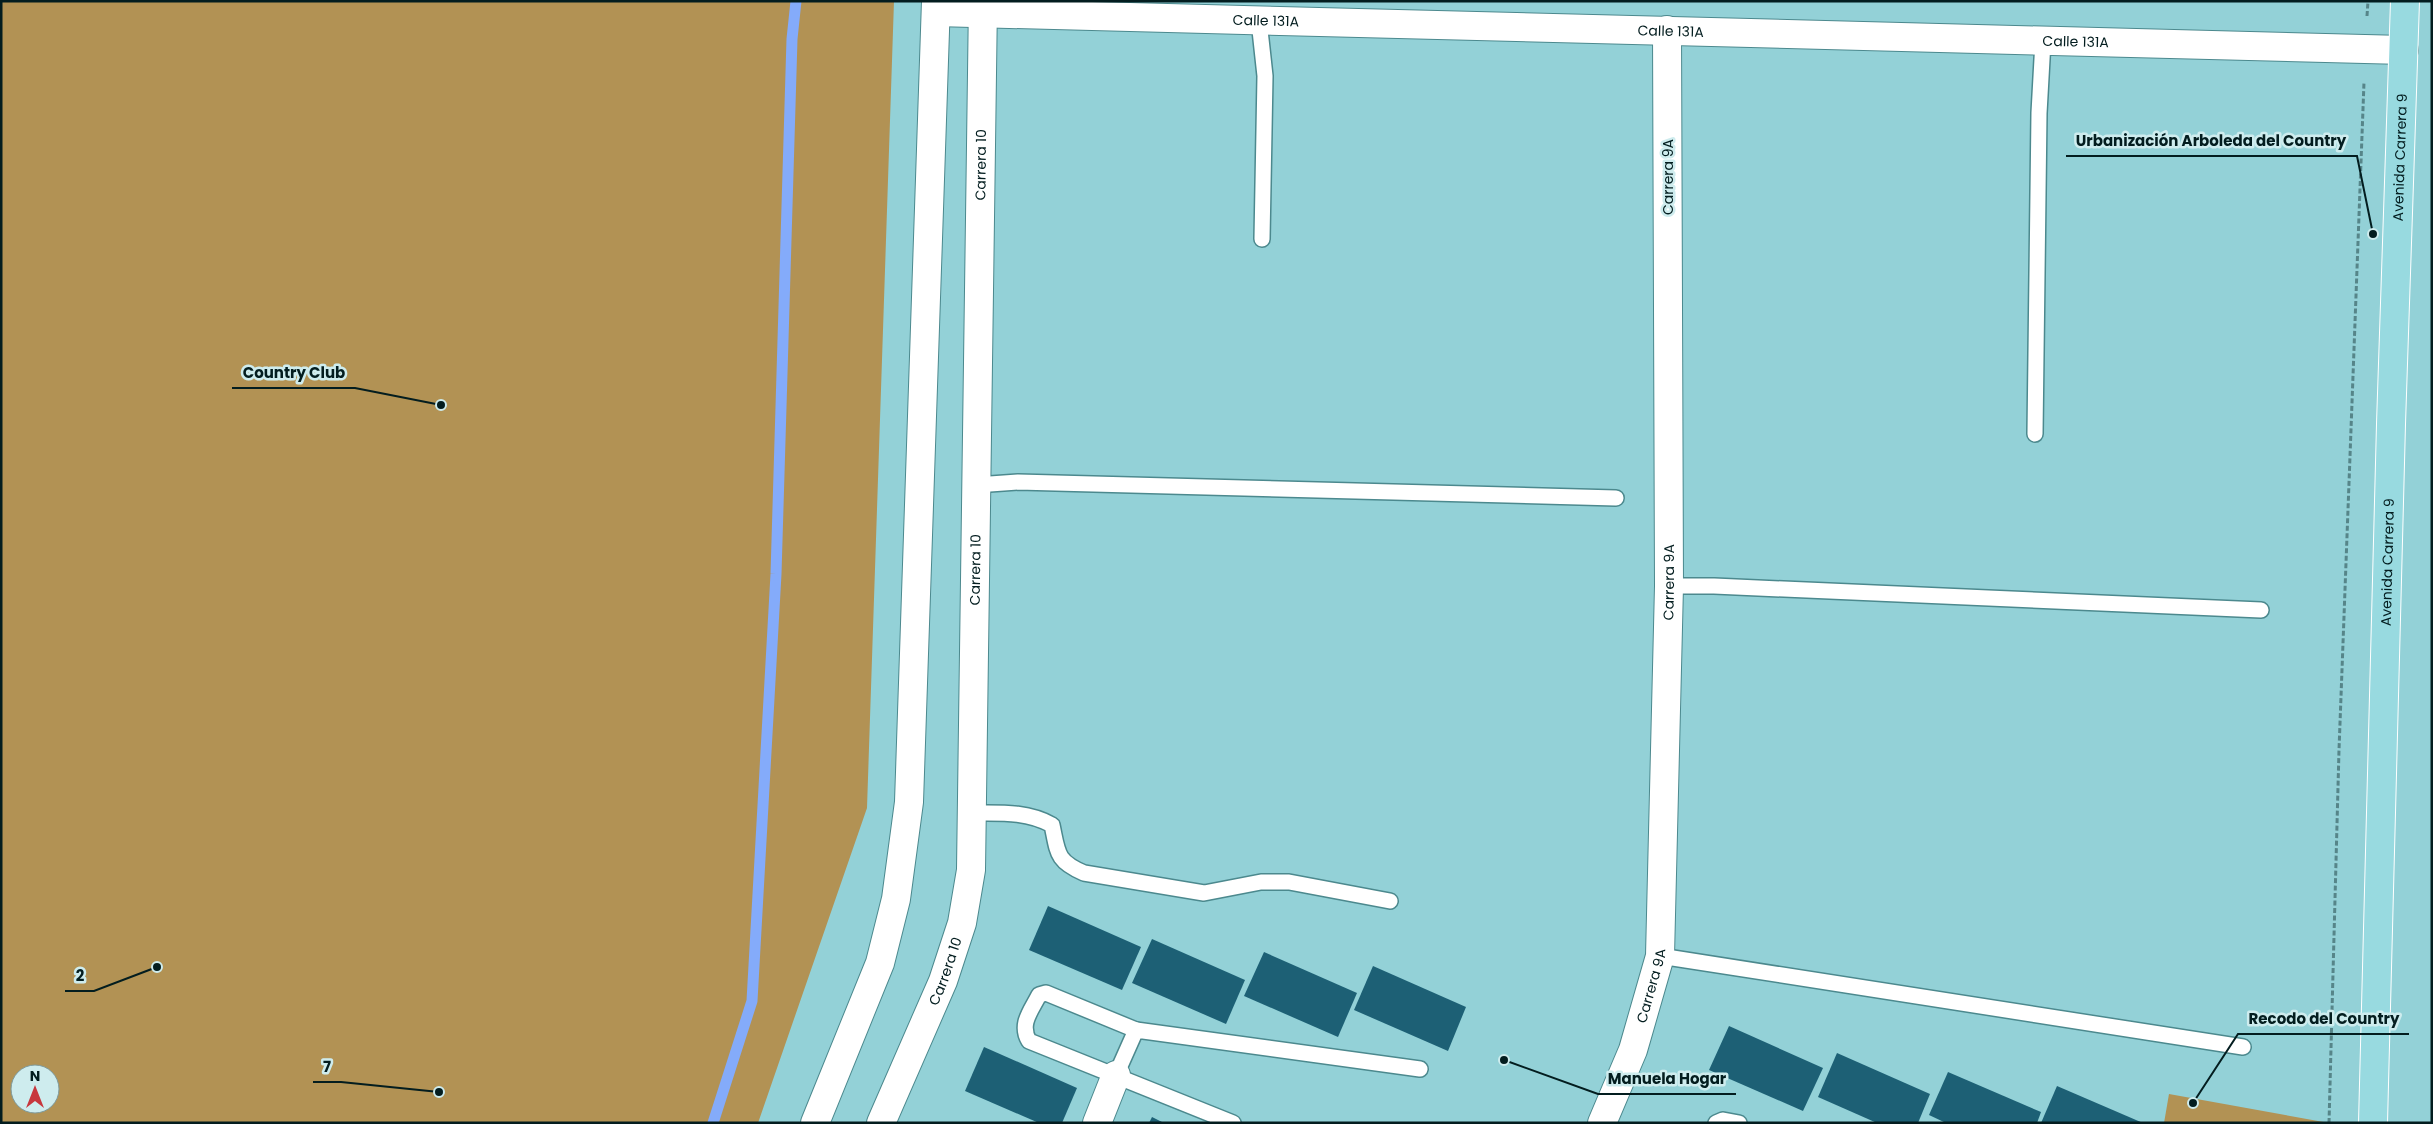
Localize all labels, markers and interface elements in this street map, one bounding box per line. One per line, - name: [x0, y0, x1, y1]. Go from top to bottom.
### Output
- street label: Calle 131A: [1233, 10, 1299, 31]
- street label: Calle 131A: [1637, 20, 1704, 42]
- street label: Calle 131A: [2042, 31, 2109, 52]
- street label: Avenida Carrera 9: [2388, 93, 2412, 222]
- callout: Urbanización Arboleda del Country: [2066, 126, 2357, 156]
- street label: Carrera 10: [970, 129, 991, 201]
- text: Urbanización Arboleda del Country: [2076, 130, 2347, 151]
- street label: Carrera 9A: [1658, 139, 1678, 215]
- callout: Country Club: [232, 358, 355, 388]
- text: Country Club: [243, 362, 345, 383]
- street label: Avenida Carrera 9: [2376, 498, 2399, 626]
- street label: Carrera 10: [965, 534, 986, 605]
- street label: Carrera 9A: [1658, 544, 1679, 621]
- street label: Carrera 10: [924, 935, 967, 1008]
- street label: Carrera 9A: [1631, 949, 1670, 1025]
- callout: 2: [65, 961, 94, 991]
- text: 2: [76, 965, 85, 986]
- callout: Recodo del Country: [2238, 1004, 2409, 1034]
- text: Recodo del Country: [2249, 1008, 2400, 1029]
- callout: 7: [313, 1052, 341, 1082]
- text: 7: [323, 1056, 331, 1077]
- north arrow: [10, 1064, 60, 1114]
- callout: Manuela Hogar: [1598, 1064, 1736, 1094]
- text: N: [30, 1066, 40, 1086]
- text: Manuela Hogar: [1608, 1068, 1727, 1089]

